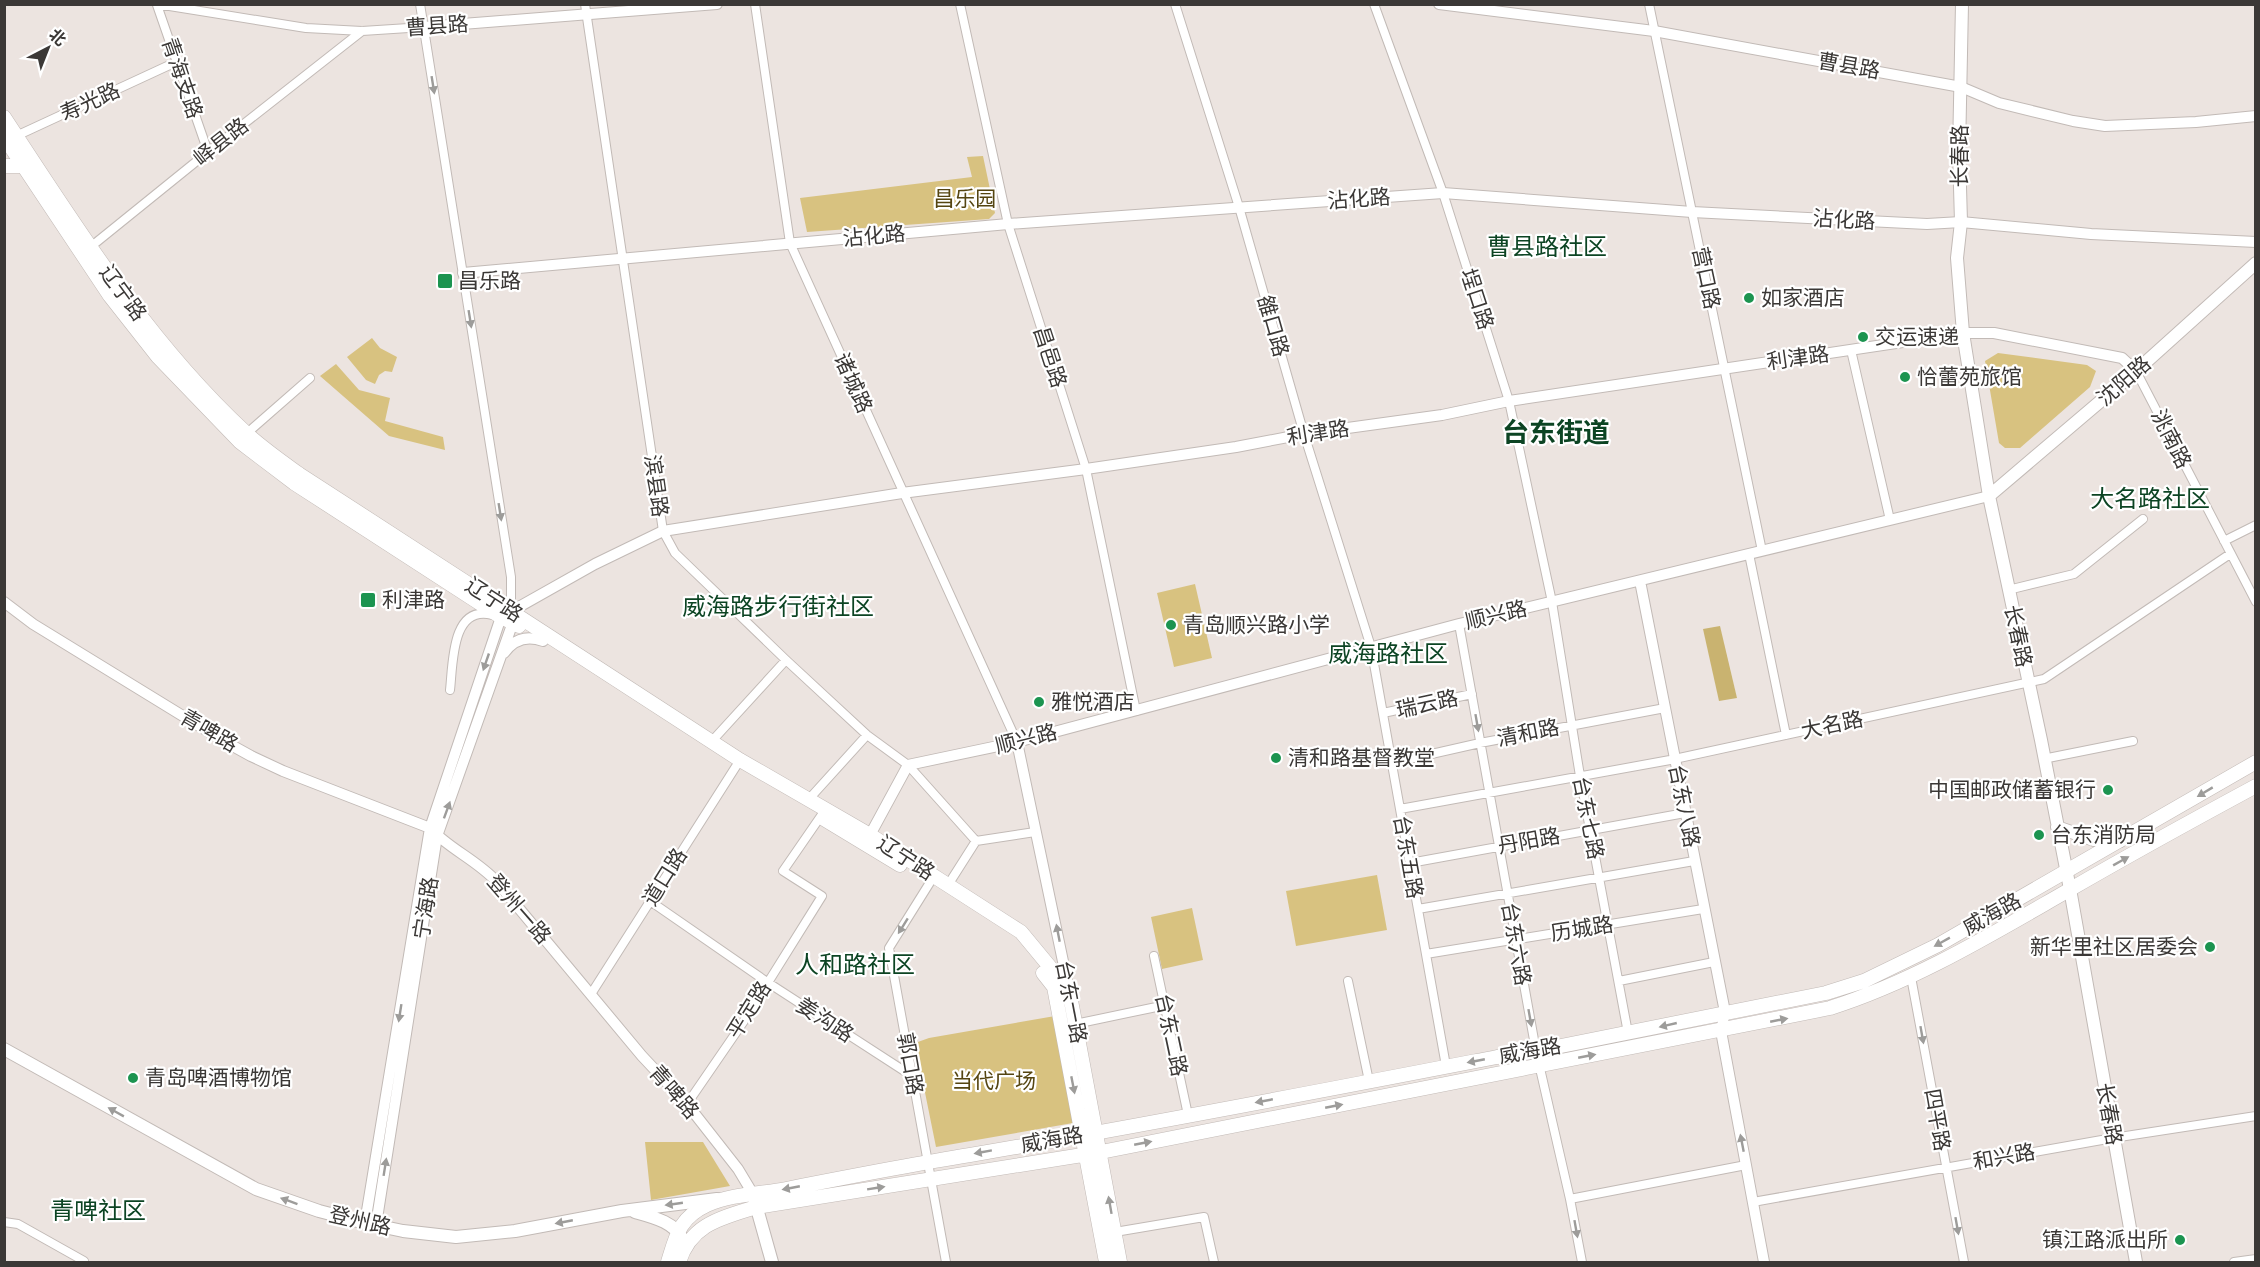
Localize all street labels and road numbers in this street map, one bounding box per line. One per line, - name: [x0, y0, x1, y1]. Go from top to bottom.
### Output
- street label: 曹县路: [405, 10, 469, 41]
- street label: 青海支路: [156, 34, 209, 122]
- street label: 曹县路: [1816, 47, 1882, 84]
- street label: 寿光路: [56, 76, 124, 127]
- street label: 峄县路: [188, 112, 254, 172]
- street label: 长春路: [1946, 125, 1973, 188]
- street label: 沾化路: [1327, 183, 1391, 214]
- street label: 沾化路: [1812, 204, 1876, 235]
- street label: 沾化路: [841, 219, 907, 252]
- street label: 营口路: [1687, 244, 1726, 312]
- street label: 辽宁路: [94, 259, 153, 326]
- street label: 埕口路: [1455, 265, 1500, 333]
- street label: 雒口路: [1252, 292, 1295, 360]
- street label: 昌邑路: [1028, 323, 1073, 391]
- street label: 利津路: [1765, 340, 1831, 375]
- street label: 诸城路: [828, 349, 879, 417]
- street label: 沈阳路: [2091, 350, 2156, 411]
- street label: 洮南路: [2145, 405, 2198, 473]
- street label: 利津路: [1285, 414, 1351, 451]
- street label: 滨县路: [639, 453, 674, 519]
- street label: 辽宁路: [461, 571, 528, 628]
- street label: 顺兴路: [1462, 594, 1530, 635]
- street label: 长春路: [1999, 602, 2038, 670]
- street label: 瑞云路: [1393, 684, 1461, 723]
- street label: 青啤路: [175, 703, 243, 758]
- street label: 大名路: [1798, 705, 1866, 744]
- street label: 清和路: [1494, 713, 1561, 752]
- street label: 顺兴路: [992, 718, 1060, 759]
- street label: 台东八路: [1663, 762, 1706, 850]
- street label: 台东七路: [1567, 774, 1610, 862]
- street label: 台东五路: [1388, 813, 1429, 901]
- street label: 丹阳路: [1496, 822, 1562, 859]
- street label: 辽宁路: [873, 829, 940, 886]
- street label: 道口路: [636, 843, 693, 911]
- street label: 登州一路: [482, 868, 557, 949]
- street label: 宁海路: [407, 875, 444, 941]
- street label: 威海路: [1958, 886, 2026, 941]
- street label: 台东六路: [1496, 900, 1537, 988]
- street label: 历城路: [1549, 910, 1615, 947]
- street label: 台东一路: [1050, 958, 1093, 1046]
- street label: 平定路: [720, 976, 777, 1044]
- street label: 姜沟路: [792, 991, 859, 1048]
- street label: 台东二路: [1150, 991, 1193, 1079]
- street label: 郭口路: [892, 1031, 929, 1097]
- street label: 威海路: [1497, 1032, 1563, 1069]
- street label: 青啤路: [644, 1059, 705, 1124]
- street label: 长春路: [2091, 1081, 2128, 1147]
- street label: 四平路: [1919, 1087, 1956, 1153]
- street label: 威海路: [1019, 1121, 1085, 1158]
- street label: 和兴路: [1971, 1138, 2037, 1175]
- street label: 登州路: [326, 1200, 394, 1241]

